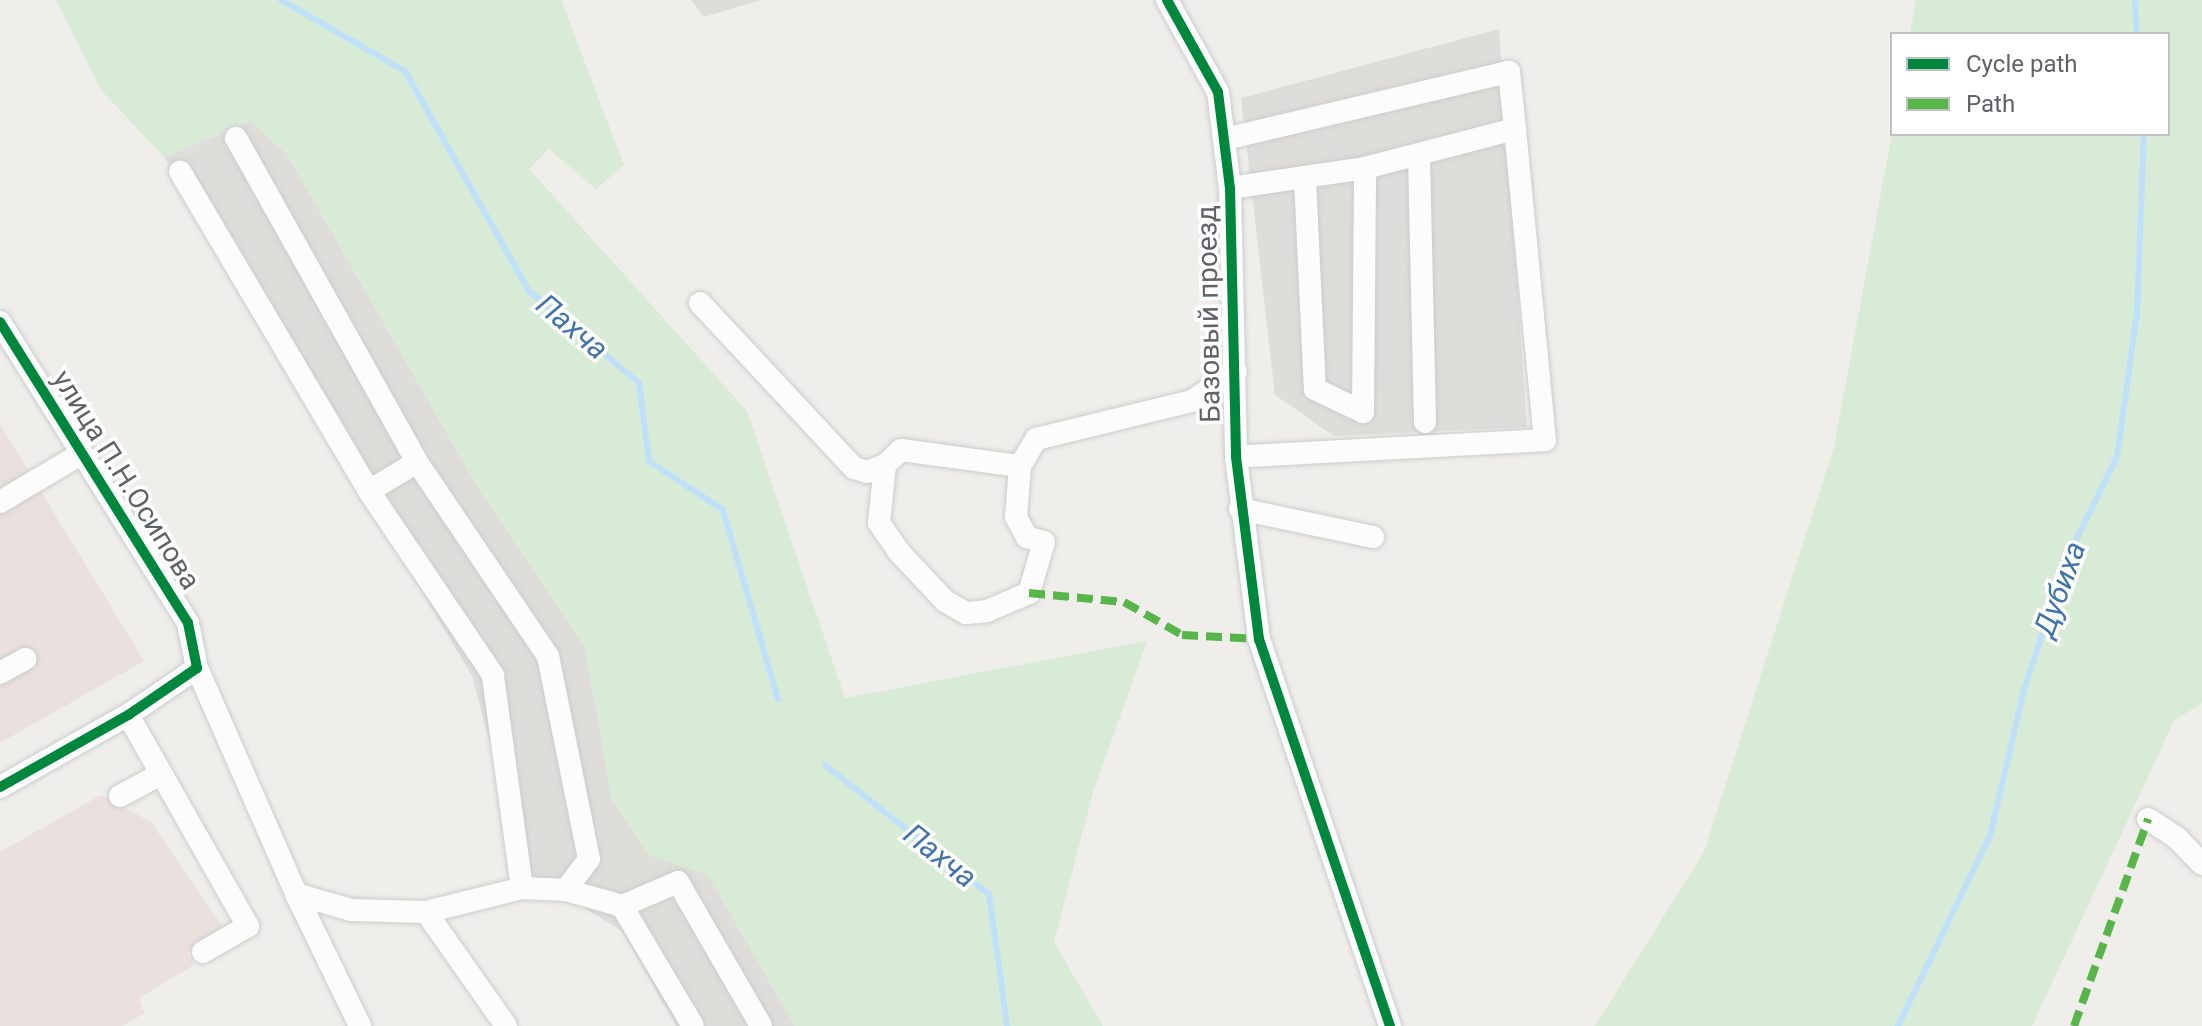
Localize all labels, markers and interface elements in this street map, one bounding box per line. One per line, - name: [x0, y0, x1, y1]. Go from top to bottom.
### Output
- legend: [1890, 32, 2170, 136]
- text: Cycle path: [1966, 50, 2078, 78]
- text: Path: [1966, 90, 2015, 118]
- street label: Базовый проезд: [1190, 205, 1228, 423]
- water label: Пахча: [529, 287, 615, 367]
- street label: улица П.Н.Осипова: [45, 364, 207, 596]
- water label: Дубиха: [2026, 537, 2094, 641]
- water label: Пахча: [896, 816, 984, 896]

